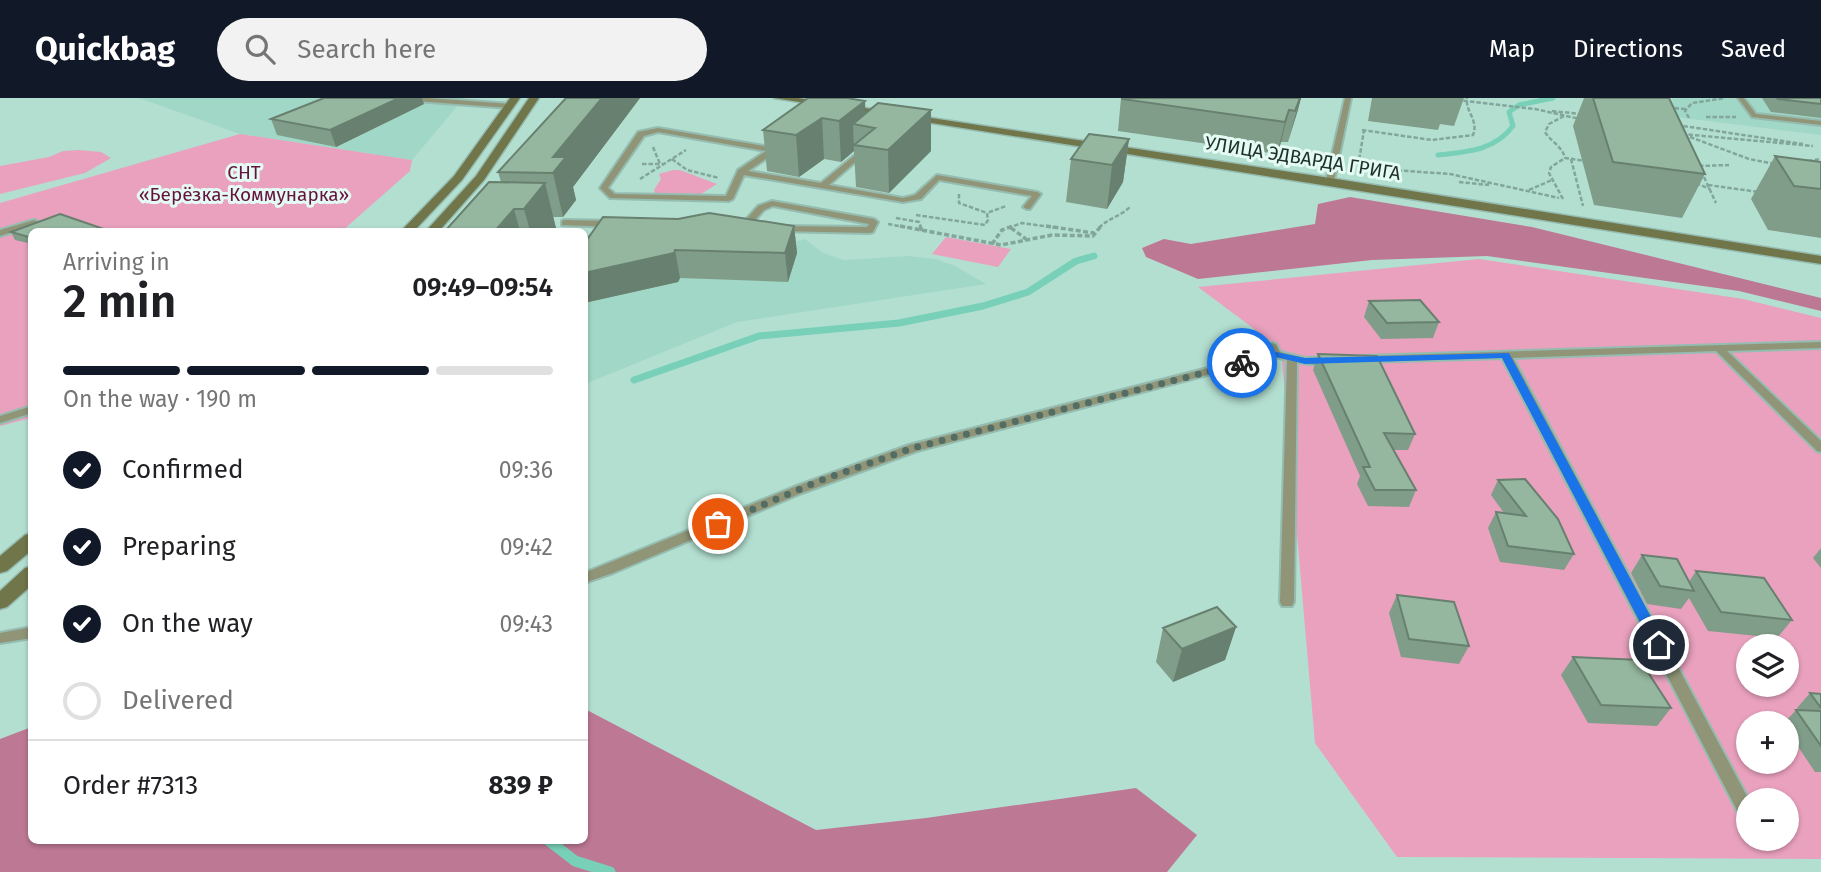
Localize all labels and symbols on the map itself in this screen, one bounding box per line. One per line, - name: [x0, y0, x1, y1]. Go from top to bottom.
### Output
- street label: УЛИЦА ЭДВАРДА ГРИГА: [1204, 131, 1403, 185]
- park label: СНТ «Берёзка-Коммунарка»: [139, 161, 349, 206]
- courier: [1207, 328, 1277, 398]
- pin: [688, 494, 748, 554]
- pin: [1629, 615, 1689, 675]

